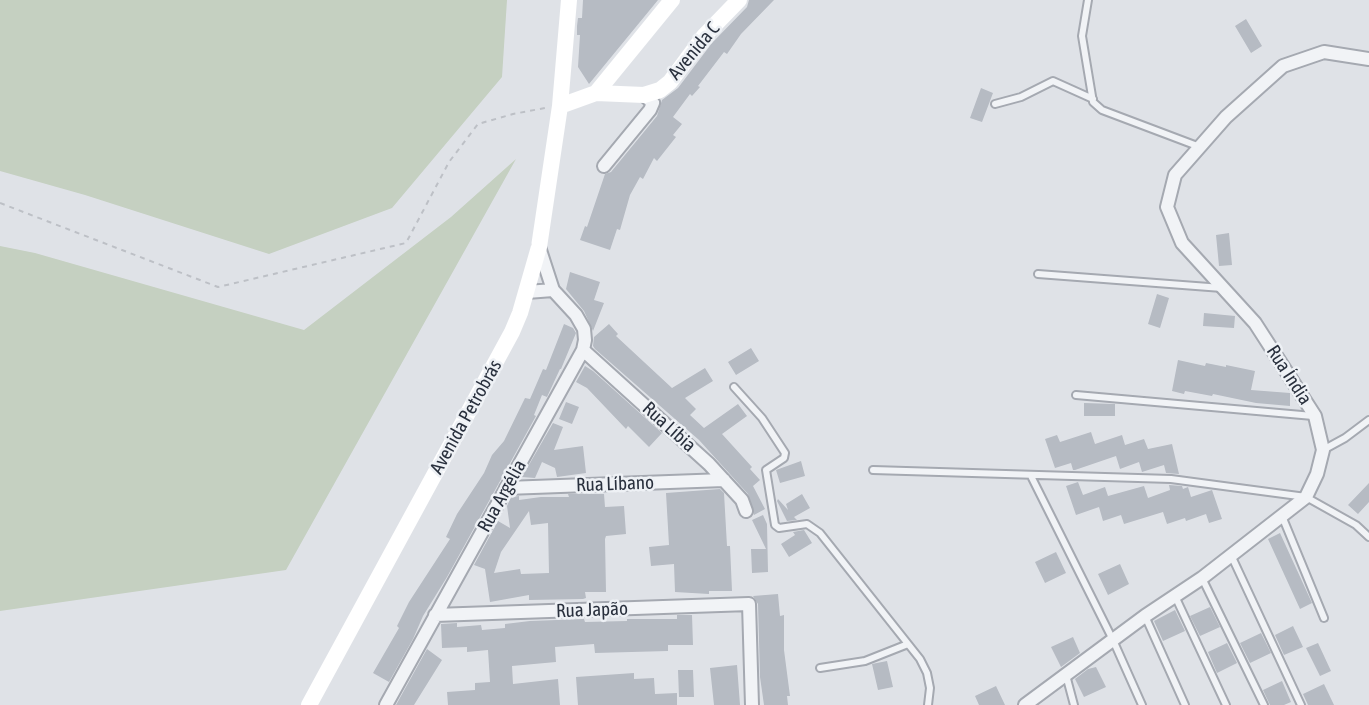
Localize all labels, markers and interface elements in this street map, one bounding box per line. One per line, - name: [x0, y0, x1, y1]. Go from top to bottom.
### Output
- street label: Avenida C: [663, 18, 725, 84]
- street label: Rua Índia: [1261, 341, 1317, 409]
- street label: Avenida Petrobrás: [425, 356, 507, 478]
- street label: Rua Líbia: [638, 397, 700, 457]
- street label: Rua Argélia: [473, 456, 531, 536]
- street label: Rua Líbano: [576, 471, 654, 497]
- street label: Rua Japão: [556, 597, 628, 623]

